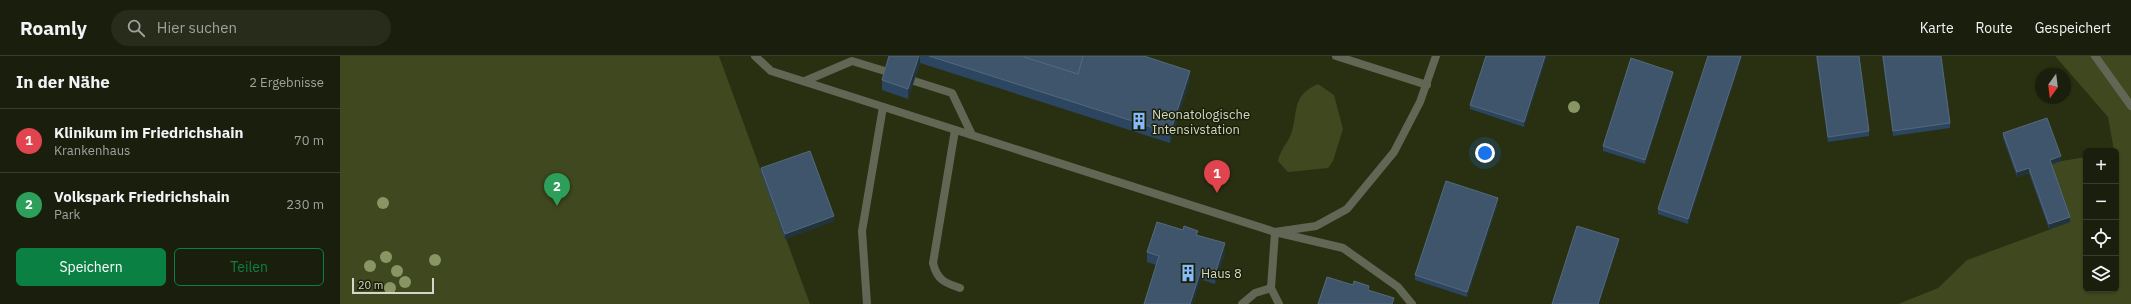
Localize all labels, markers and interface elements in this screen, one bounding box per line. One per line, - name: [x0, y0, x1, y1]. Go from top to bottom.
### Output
- search box: [111, 10, 391, 46]
- text: Roamly: [20, 16, 87, 40]
- icon: search: [125, 17, 147, 39]
- text: Hier suchen: [157, 18, 237, 37]
- text: Karte: [1920, 19, 1954, 37]
- text: Route: [1976, 19, 2013, 37]
- text: Gespeichert: [2035, 19, 2111, 37]
- north arrow: [2035, 68, 2071, 104]
- text: In der Nähe: [16, 71, 110, 93]
- text: 2 Ergebnisse: [249, 74, 324, 91]
- place label: Neonatologische Intensivstation: [1152, 106, 1250, 138]
- building icon: Neonatologische Intensivstation: [1129, 111, 1149, 131]
- text: Klinikum im Friedrichshain: [54, 123, 244, 142]
- text: 1: [25, 132, 33, 149]
- text: 70 m: [294, 132, 324, 149]
- text: Krankenhaus: [54, 142, 130, 159]
- your location: [1475, 143, 1495, 163]
- map controls: [2083, 148, 2119, 292]
- button: +: [2083, 148, 2119, 184]
- pin: 1: [1204, 160, 1230, 193]
- pin: 2: [544, 173, 570, 206]
- button: −: [2083, 184, 2119, 220]
- text: Volkspark Friedrichshain: [54, 187, 230, 206]
- text: 2: [25, 196, 33, 213]
- text: 230 m: [286, 196, 324, 213]
- text: Park: [54, 206, 80, 223]
- button: locate: [2083, 220, 2119, 256]
- button: Speichern: [16, 248, 166, 286]
- button: Teilen: [174, 248, 324, 286]
- button: layers: [2083, 256, 2119, 292]
- building icon: Haus 8: [1178, 263, 1198, 283]
- place label: Haus 8: [1201, 265, 1242, 282]
- scale bar: [352, 276, 434, 295]
- text: 20 m: [358, 278, 383, 292]

